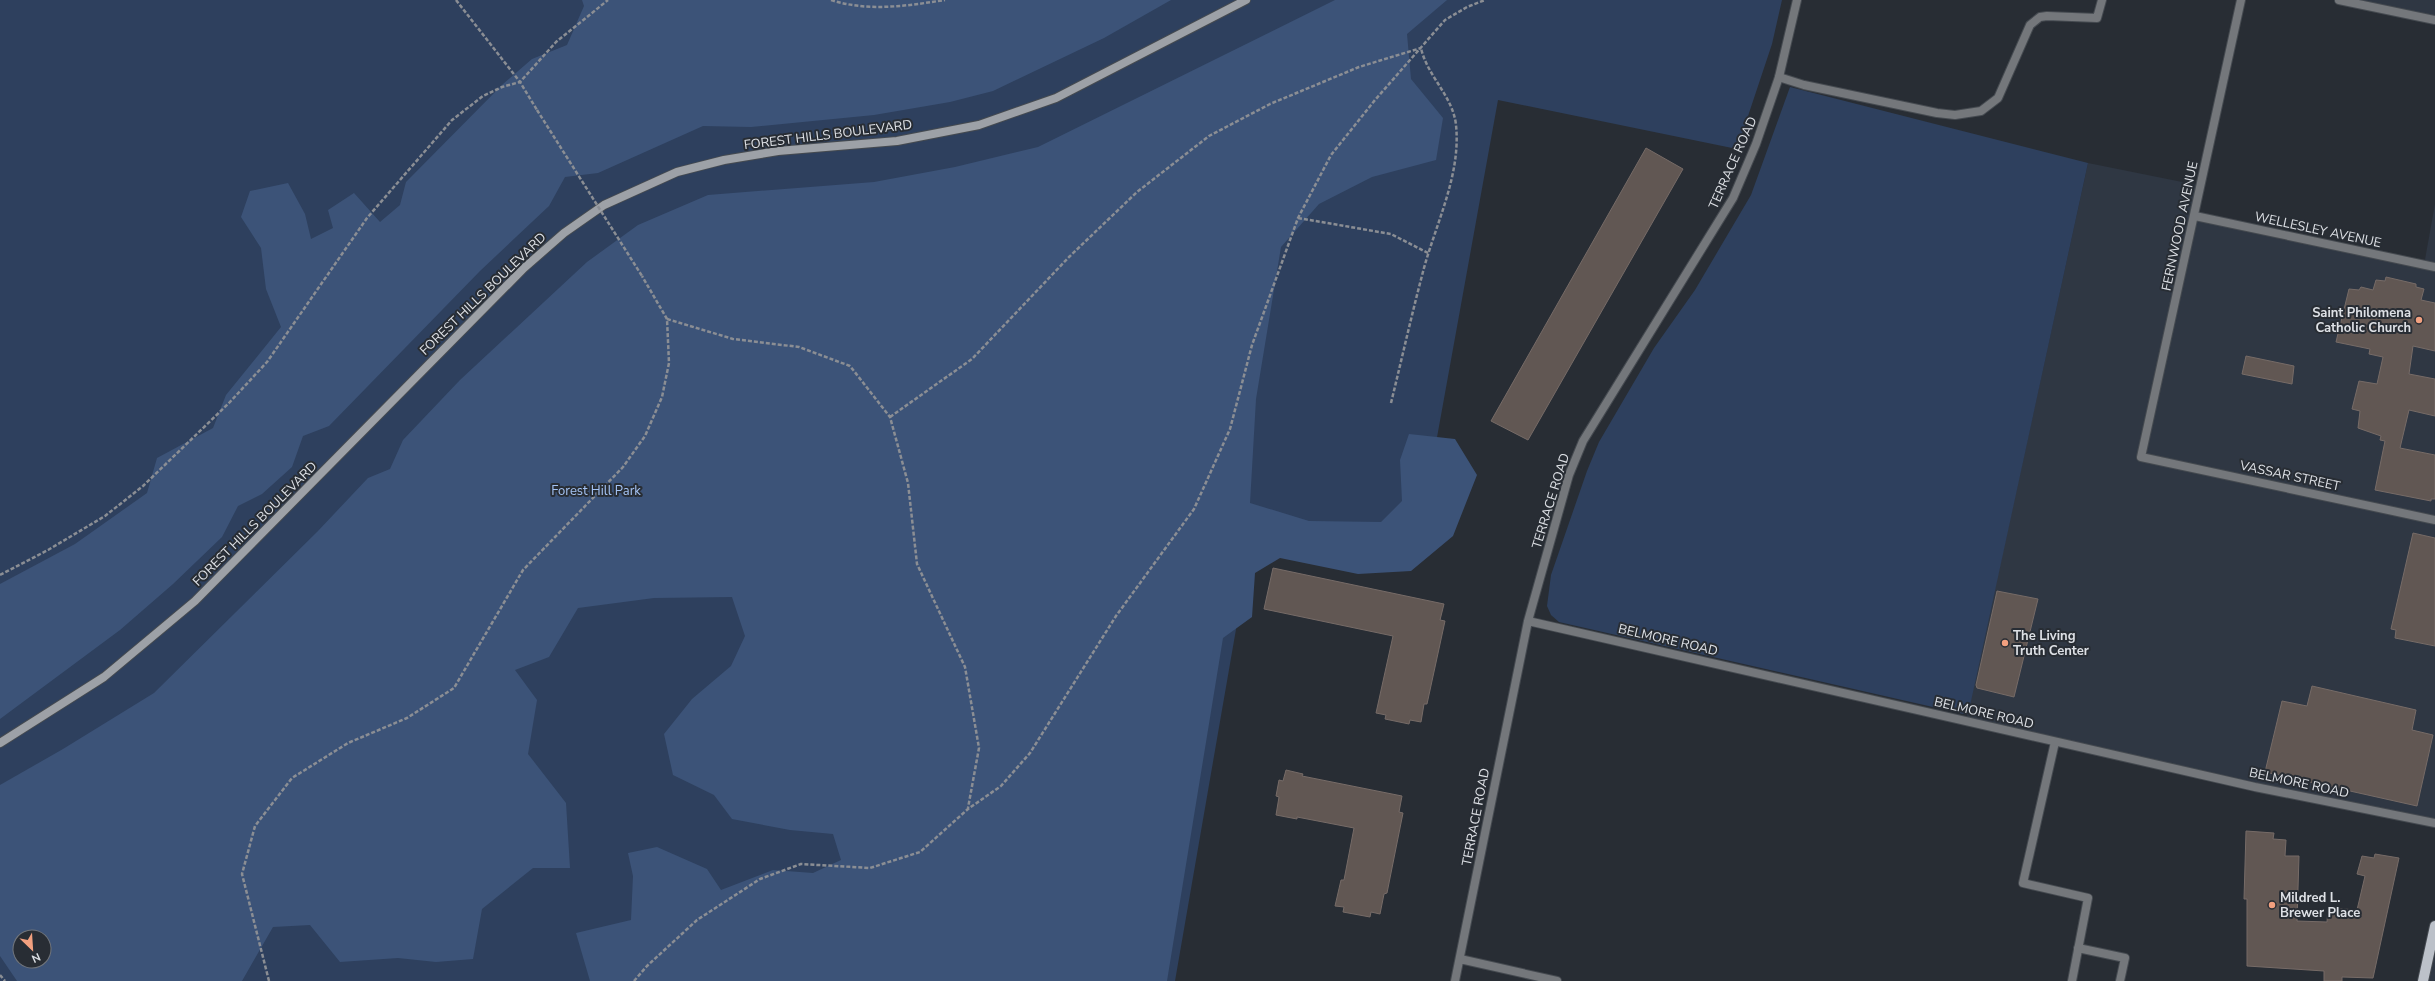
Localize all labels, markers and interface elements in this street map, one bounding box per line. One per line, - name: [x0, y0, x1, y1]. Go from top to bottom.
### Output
- street label: TERRACE ROAD: [1705, 114, 1761, 212]
- street label: FOREST HILLS BOULEVARD: [743, 116, 913, 154]
- street label: FERNWOOD AVENUE: [2157, 160, 2203, 292]
- street label: WELLESLEY AVENUE: [2253, 208, 2383, 252]
- street label: FOREST HILLS BOULEVARD: [416, 229, 550, 359]
- place label: Saint Philomena Catholic Church: [2312, 304, 2411, 337]
- marker: Saint Philomena Catholic Church: [2414, 315, 2424, 325]
- street label: TERRACE ROAD: [1528, 451, 1574, 551]
- street label: VASSAR STREET: [2237, 456, 2342, 495]
- street label: FOREST HILLS BOULEVARD: [189, 458, 321, 590]
- park label: Forest Hill Park: [551, 482, 641, 500]
- street label: BELMORE ROAD: [1616, 620, 1720, 660]
- place label: The Living Truth Center: [2013, 627, 2090, 660]
- marker: The Living Truth Center: [2000, 638, 2010, 648]
- street label: BELMORE ROAD: [1932, 693, 2036, 733]
- street label: BELMORE ROAD: [2247, 764, 2351, 802]
- street label: TERRACE ROAD: [1458, 767, 1494, 867]
- place label: Mildred L. Brewer Place: [2280, 889, 2360, 922]
- marker: Mildred L. Brewer Place: [2267, 900, 2277, 910]
- north arrow: [12, 929, 52, 969]
- text: N: [29, 949, 43, 966]

